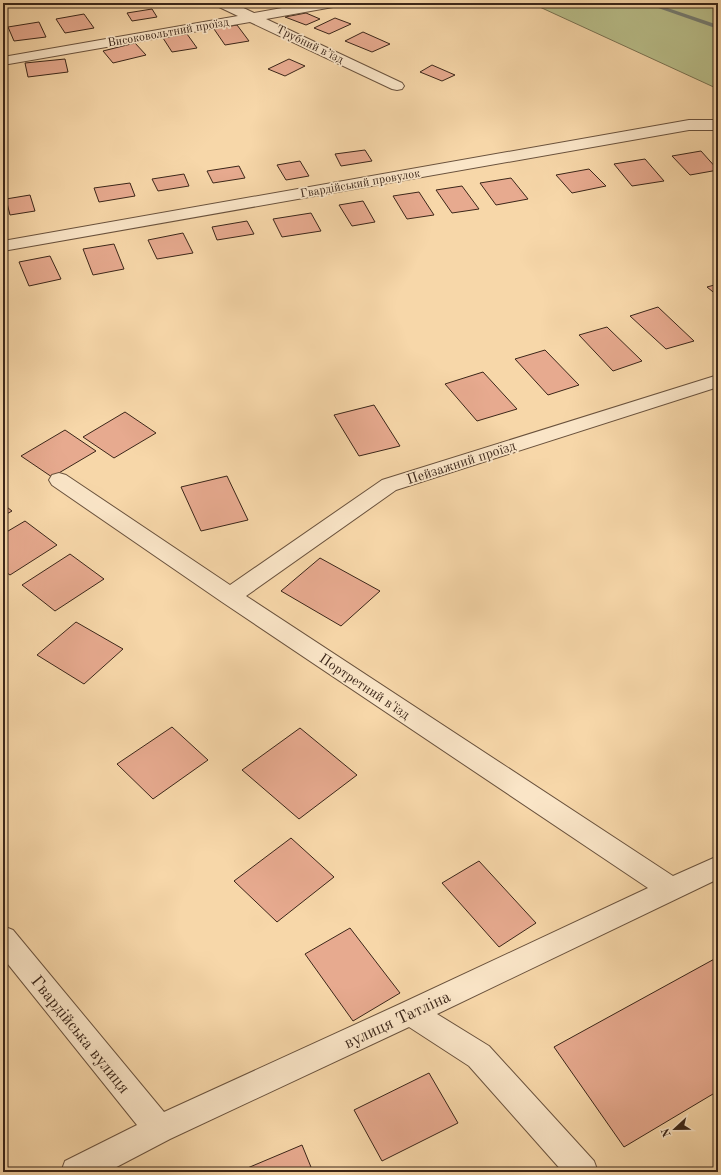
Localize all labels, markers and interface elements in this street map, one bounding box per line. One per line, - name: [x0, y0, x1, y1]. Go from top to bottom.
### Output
- street label: Високовольтний проїзд: [107, 16, 230, 50]
- street label: Трубний в’їзд: [274, 23, 345, 66]
- street label: Гвардійський провулок: [299, 167, 421, 200]
- street label: Пейзажний проїзд: [405, 439, 518, 487]
- street label: Портретний в'їзд: [317, 651, 412, 722]
- street label: Гвардійська вулиця: [27, 973, 133, 1097]
- street label: вулиця Татліна: [342, 988, 454, 1052]
- north arrow: [655, 1109, 695, 1149]
- text: N: [660, 1126, 674, 1138]

